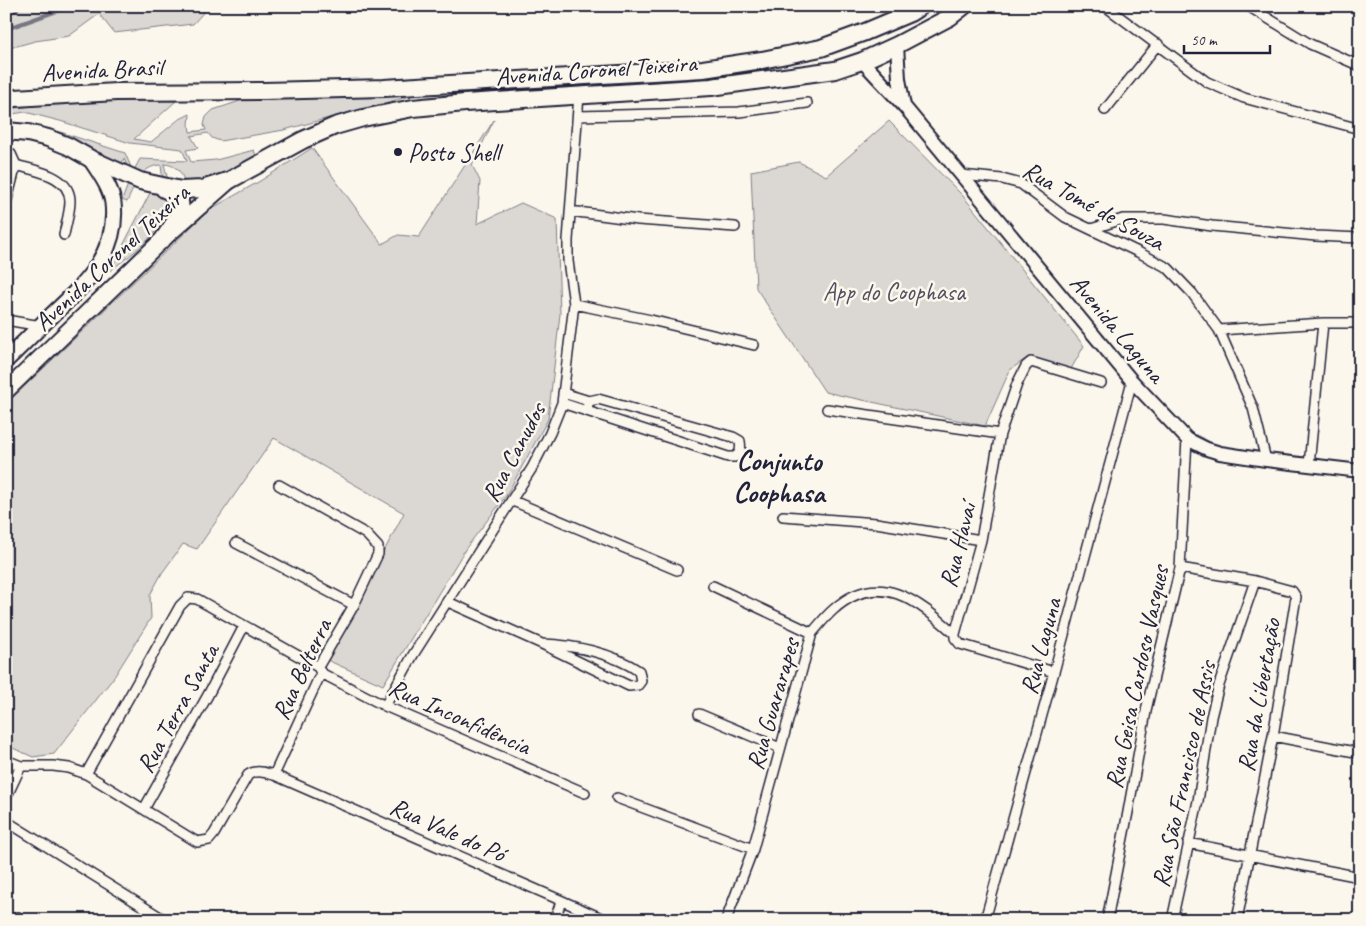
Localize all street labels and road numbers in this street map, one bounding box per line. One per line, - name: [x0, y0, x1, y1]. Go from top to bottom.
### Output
- street label: Avenida Coronel Teixeira: [495, 47, 700, 93]
- street label: Avenida Brasil: [41, 51, 168, 89]
- street label: Rua Tomé de Souza: [1017, 154, 1172, 259]
- street label: Avenida Coronel Teixeira: [27, 176, 198, 338]
- street label: Avenida Laguna: [1063, 268, 1174, 392]
- street label: Rua Canudos: [474, 395, 554, 508]
- street label: Rua Havaí: [932, 494, 985, 591]
- street label: Rua Geisa Cardoso Vasques: [1098, 561, 1177, 791]
- street label: Rua Laguna: [1013, 593, 1070, 698]
- street label: Rua Belterra: [265, 612, 340, 725]
- street label: Rua da Libertação: [1230, 615, 1288, 774]
- street label: Rua Guararapes: [739, 633, 808, 774]
- street label: Rua Terra Santa: [129, 636, 228, 779]
- street label: Rua São Francisco de Assis: [1144, 656, 1224, 890]
- street label: Rua Inconfidência: [384, 671, 537, 763]
- street label: Rua Vale do Pó: [385, 790, 513, 871]

